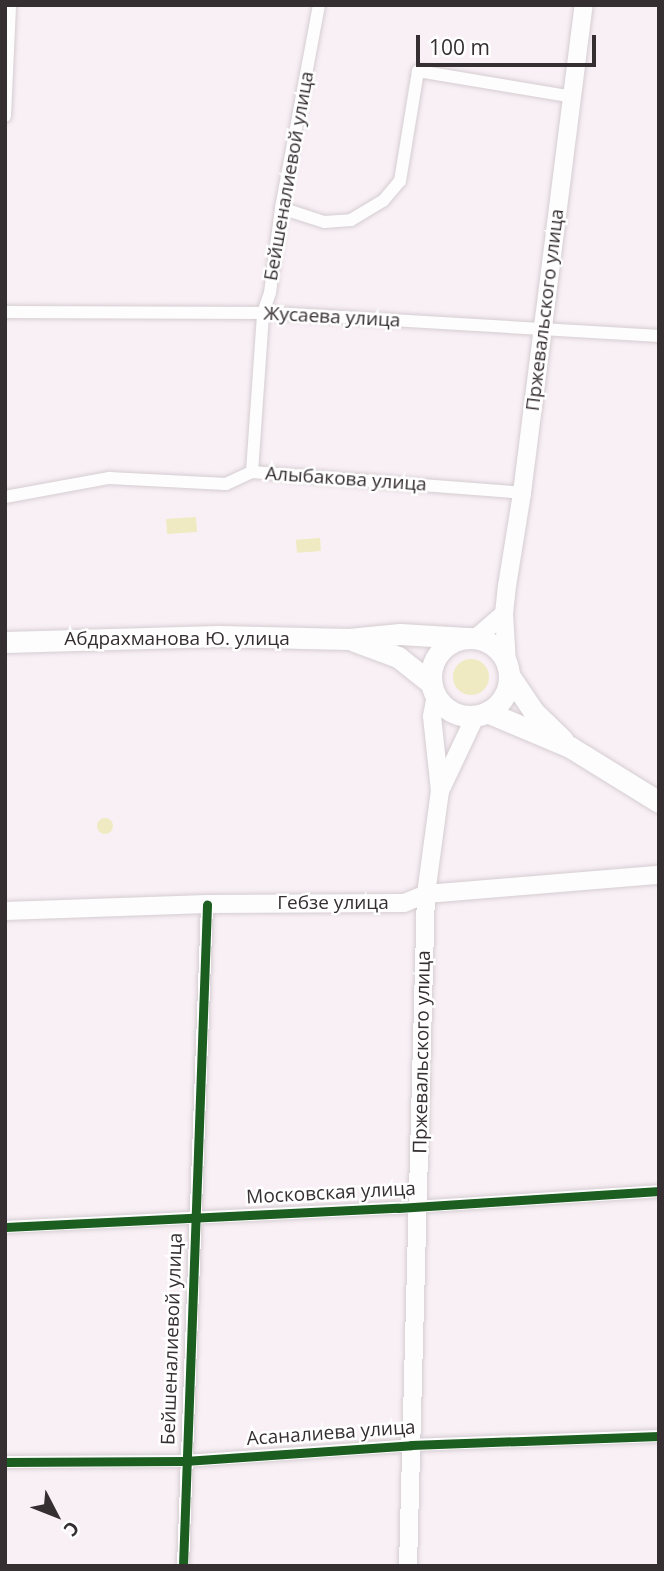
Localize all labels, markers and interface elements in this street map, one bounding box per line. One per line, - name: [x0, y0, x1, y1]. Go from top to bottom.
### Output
- scale bar: [419, 21, 599, 65]
- text: 100 m: [429, 33, 490, 61]
- street label: Бейшеналиевой улица: [259, 69, 319, 283]
- street label: Пржевальского улица: [521, 208, 569, 412]
- street label: Жусаева улица: [263, 302, 401, 332]
- street label: Алыбакова улица: [264, 462, 428, 496]
- street label: Абдрахманова Ю. улица: [64, 628, 290, 650]
- street label: Гебзе улица: [277, 892, 389, 914]
- street label: Пржевальского улица: [409, 950, 435, 1154]
- street label: Московская улица: [246, 1177, 416, 1209]
- street label: Бейшеналиевой улица: [157, 1232, 187, 1446]
- street label: Асаналиева улица: [246, 1416, 416, 1450]
- north arrow: [21, 1480, 91, 1550]
- text: С: [58, 1516, 85, 1542]

